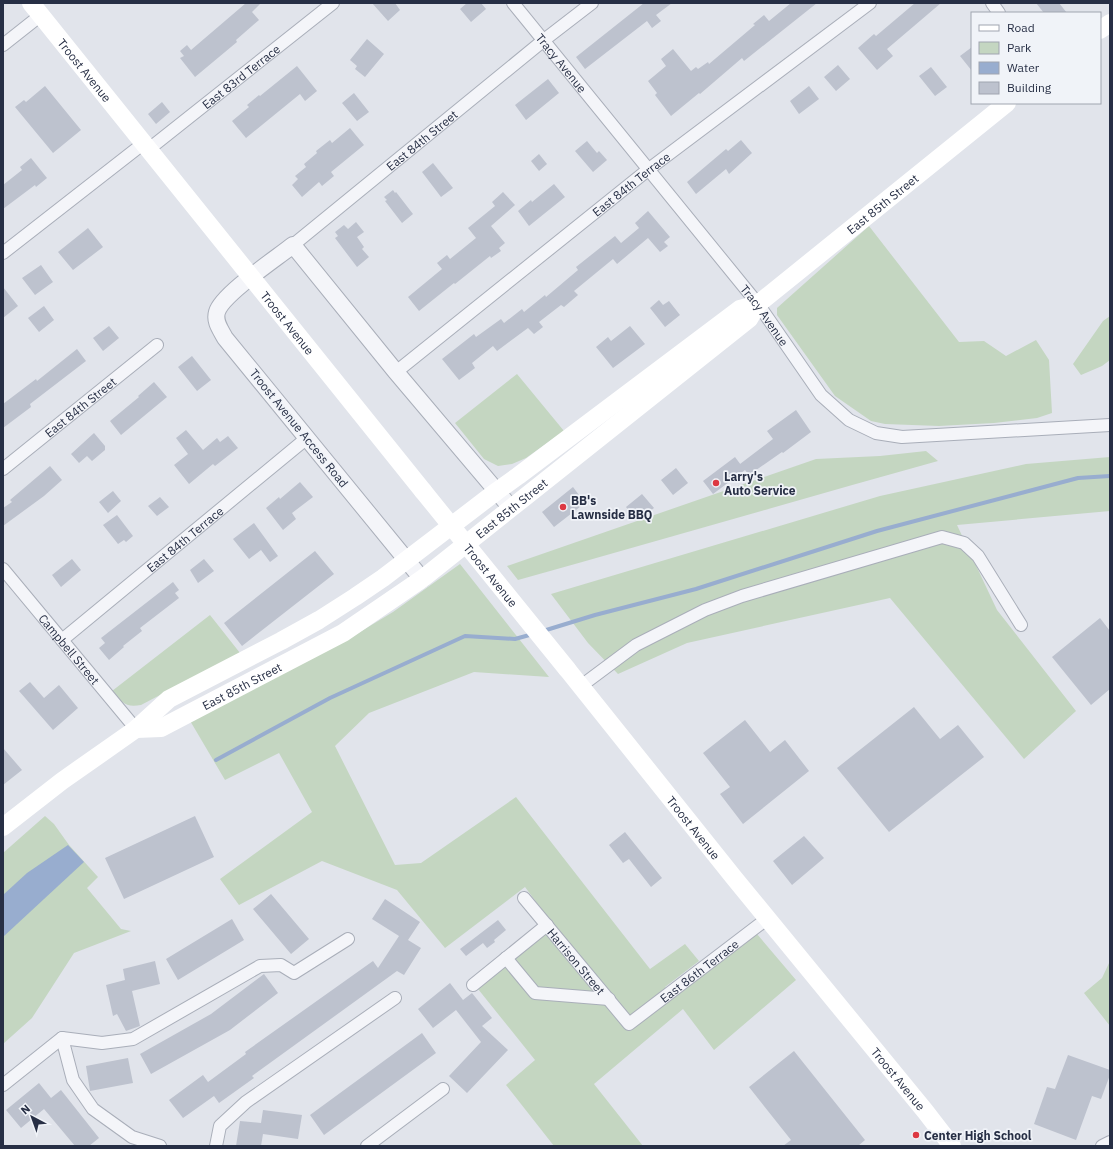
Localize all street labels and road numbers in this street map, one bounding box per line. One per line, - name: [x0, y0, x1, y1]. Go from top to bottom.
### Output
- street label: Tracy Avenue: [533, 30, 590, 96]
- street label: Troost Avenue: [55, 35, 115, 105]
- street label: East 83rd Terrace: [199, 41, 283, 112]
- street label: East 84th Street: [383, 107, 460, 173]
- street label: East 84th Terrace: [589, 148, 673, 219]
- street label: East 85th Street: [844, 170, 921, 237]
- street label: Tracy Avenue: [738, 281, 792, 349]
- street label: Troost Avenue: [258, 288, 318, 358]
- street label: Troost Avenue Access Road: [247, 366, 351, 490]
- street label: East 84th Street: [41, 374, 119, 440]
- street label: East 85th Street: [472, 475, 550, 541]
- street label: East 84th Terrace: [143, 503, 226, 575]
- street label: Troost Avenue: [461, 540, 521, 610]
- street label: Campbell Street: [36, 611, 103, 687]
- street label: East 85th Street: [199, 659, 284, 713]
- street label: Troost Avenue: [664, 793, 724, 863]
- street label: Harrison Street: [544, 925, 608, 997]
- street label: East 86th Terrace: [657, 936, 742, 1005]
- street label: Troost Avenue: [868, 1044, 929, 1114]

